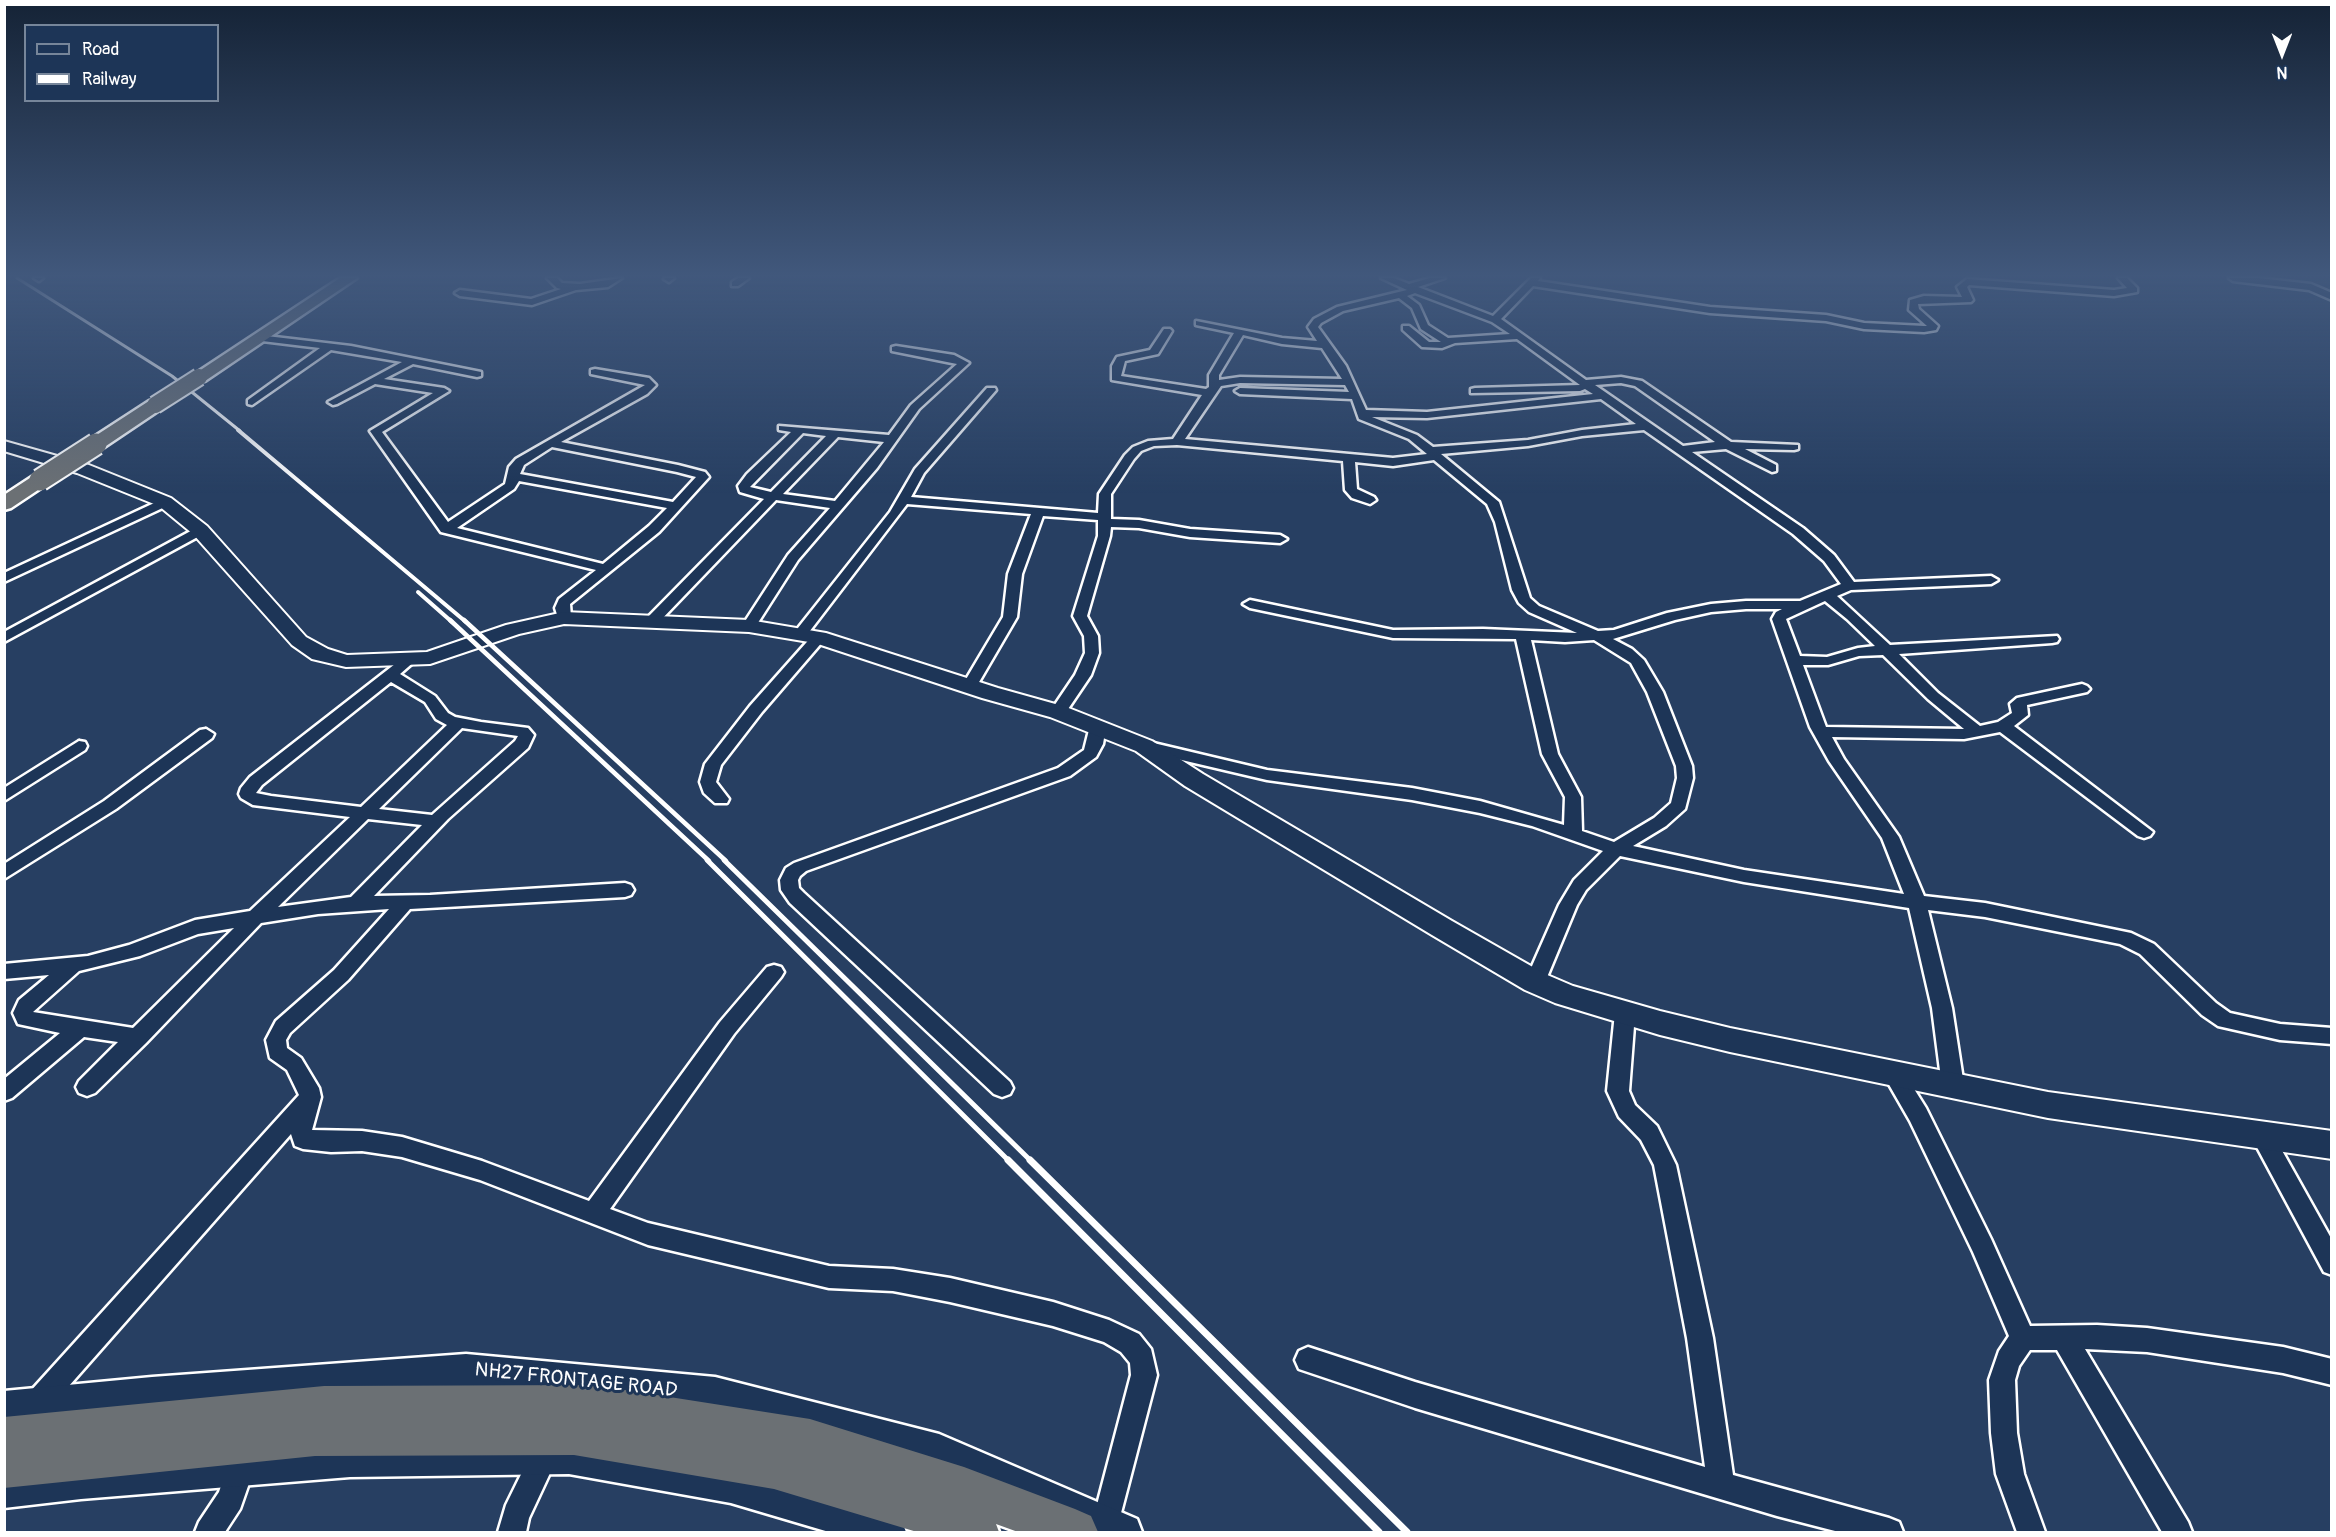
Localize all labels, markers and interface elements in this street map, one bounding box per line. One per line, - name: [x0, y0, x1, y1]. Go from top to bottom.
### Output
- legend: [24, 24, 219, 102]
- north arrow: [2252, 24, 2312, 84]
- text: Road: [82, 38, 119, 61]
- text: N: [2277, 62, 2287, 82]
- text: Railway: [82, 68, 137, 91]
- street label: NH27 FRONTAGE ROAD: [474, 1358, 678, 1404]

